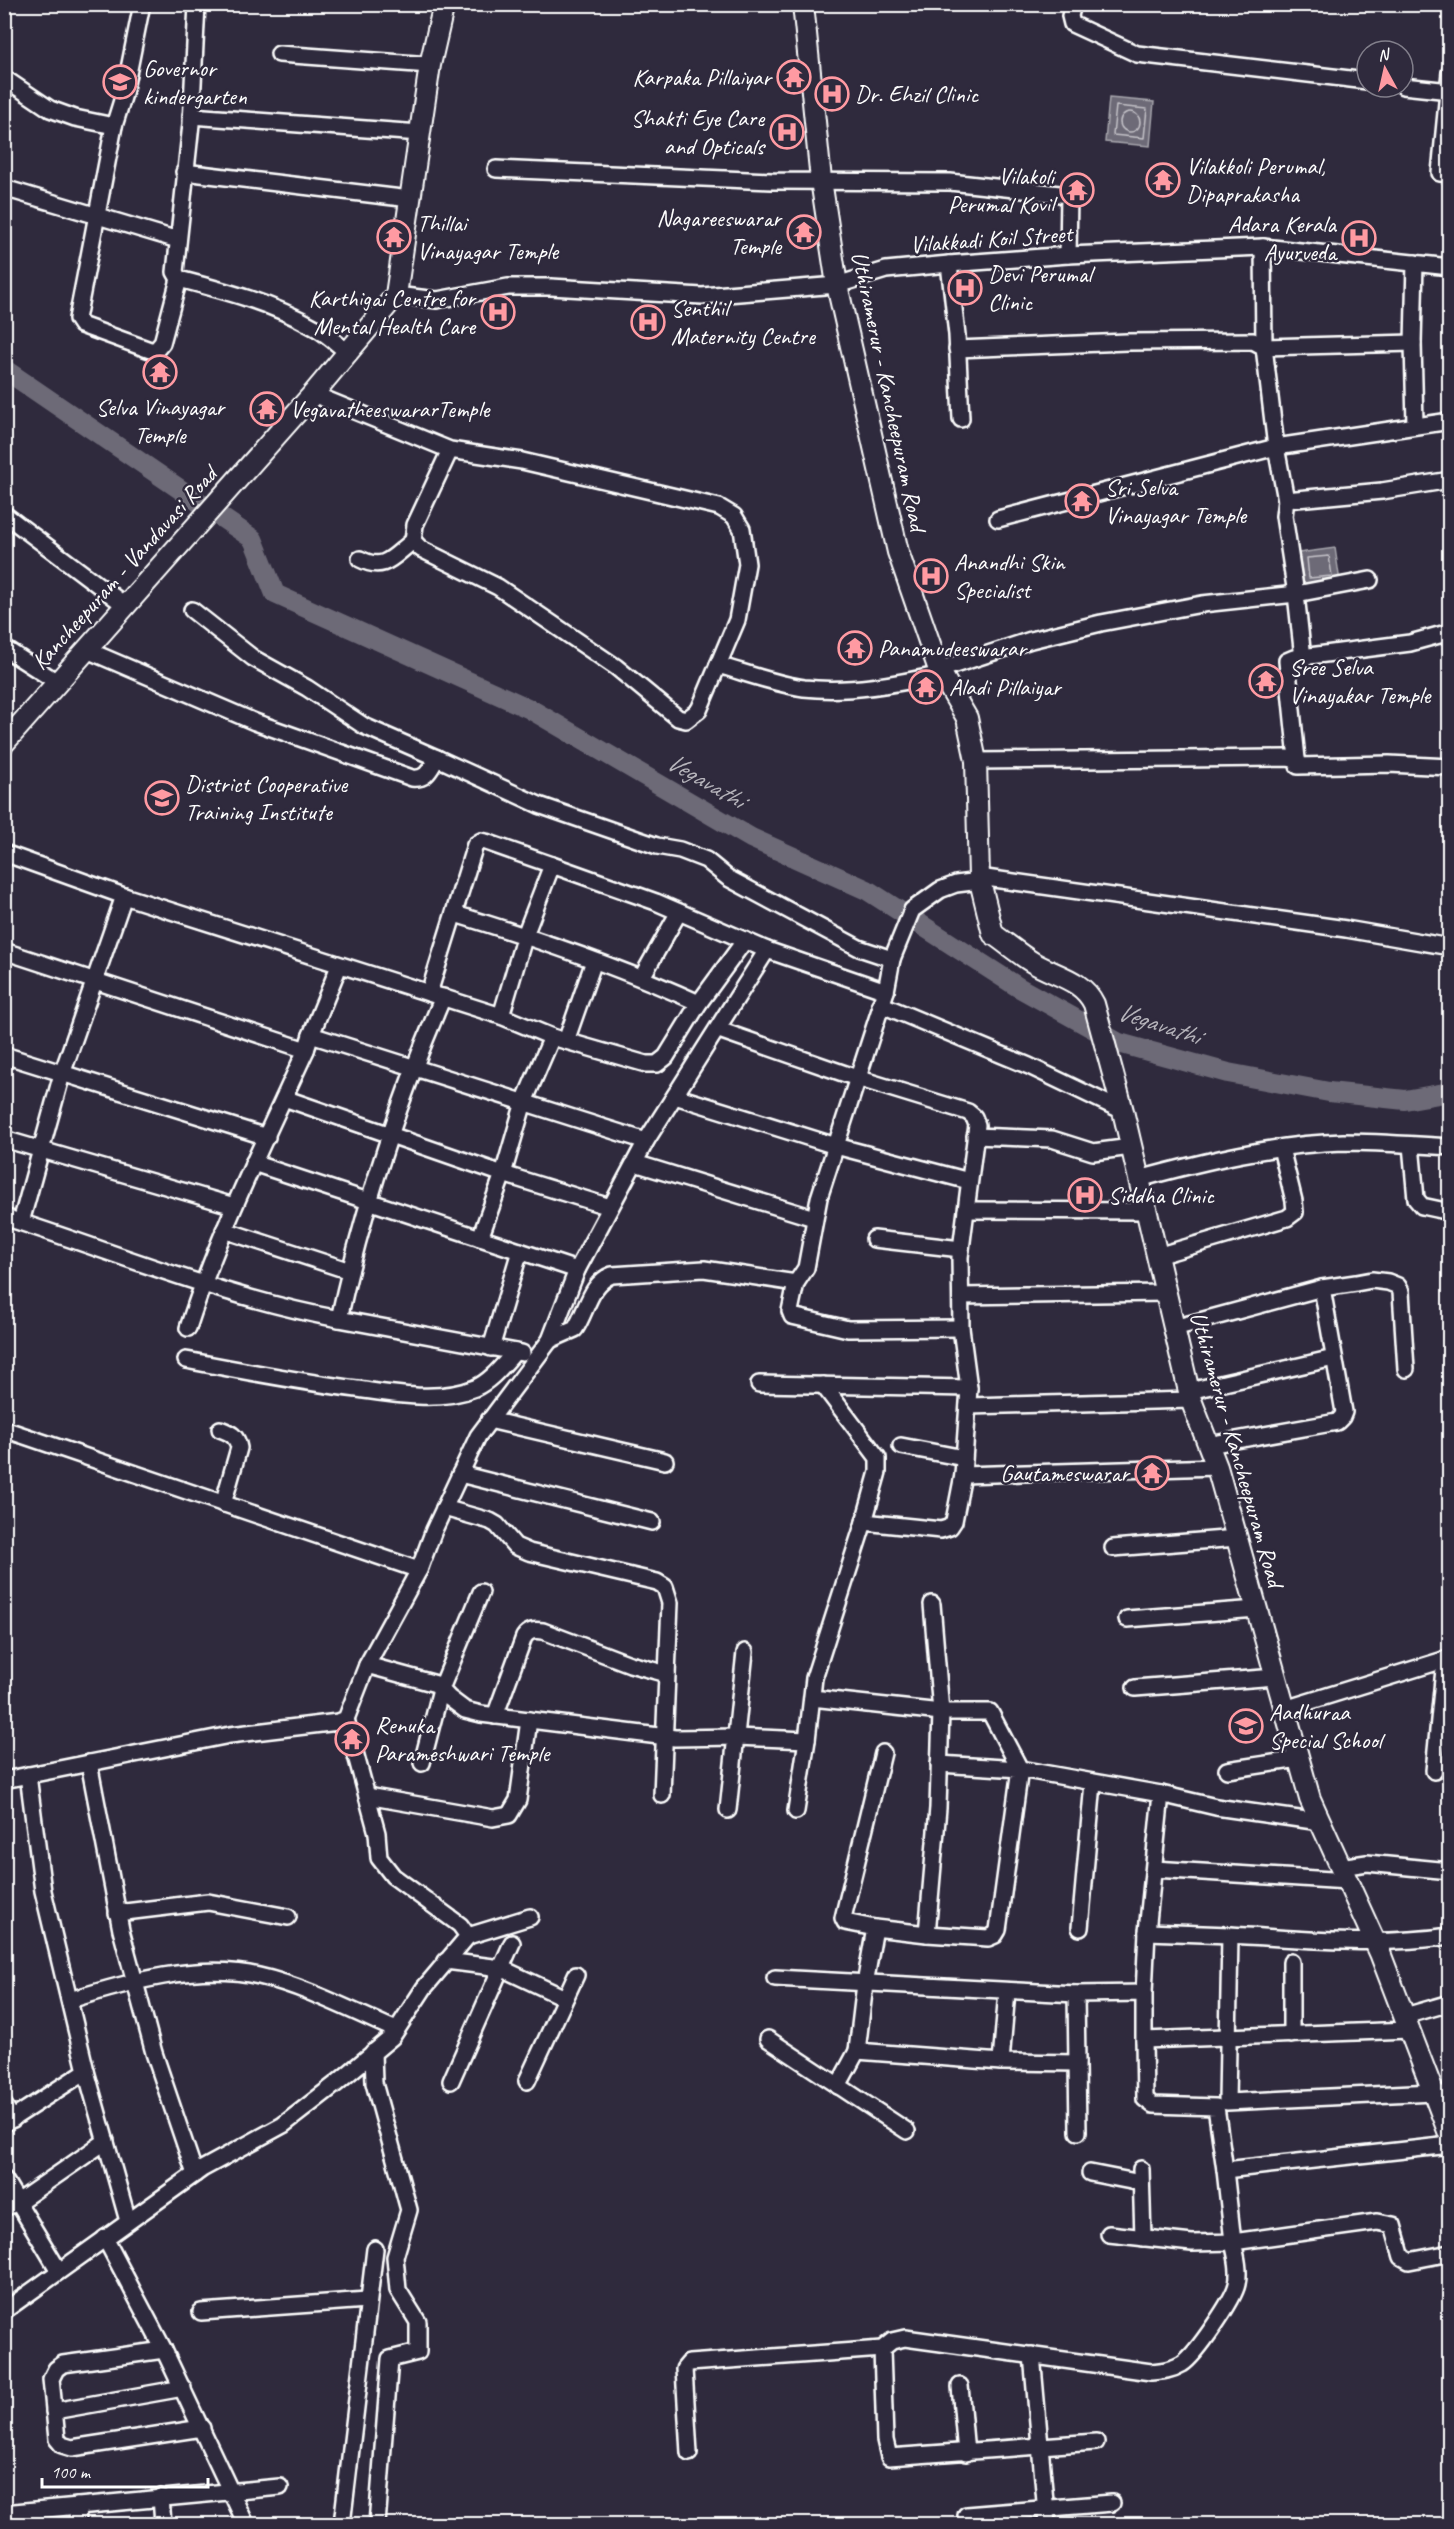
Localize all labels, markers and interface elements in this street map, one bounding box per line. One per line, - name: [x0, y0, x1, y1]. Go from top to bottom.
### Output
- north arrow: [1355, 39, 1415, 99]
- text: N: [1377, 44, 1392, 66]
- place label: Governor kindergarten: [143, 53, 247, 111]
- temple icon: Karpaka Pillaiyar: [776, 59, 812, 95]
- place label: Karpaka Pillaiyar: [632, 62, 773, 92]
- school or university icon: Governor kindergarten: [102, 64, 138, 100]
- hospital icon: Dr. Ehzil Clinic: [814, 76, 850, 112]
- place label: Dr. Ehzil Clinic: [855, 79, 979, 109]
- place label: Shakti Eye Care and Opticals: [631, 103, 767, 161]
- hospital icon: Shakti Eye Care and Opticals: [769, 114, 805, 150]
- place label: Vilakkoli Perumal, Dipaprakasha: [1186, 151, 1325, 209]
- place label: Vilakoli Perumal Kovil: [948, 161, 1058, 219]
- temple icon: Vilakkoli Perumal, Dipaprakasha: [1145, 162, 1181, 198]
- temple icon: Vilakoli Perumal Kovil: [1059, 172, 1095, 208]
- place label: Nagareeswarar Temple: [656, 203, 783, 261]
- place label: Thillai Vinayagar Temple: [417, 208, 560, 266]
- place label: Adara Kerala Ayurveda: [1228, 209, 1338, 267]
- temple icon: Nagareeswarar Temple: [786, 214, 822, 250]
- street label: Vilakkadi Koil Street: [909, 218, 1075, 260]
- temple icon: Thillai Vinayagar Temple: [376, 219, 412, 255]
- hospital icon: Adara Kerala Ayurveda: [1341, 220, 1377, 256]
- street label: Uthiramerur - Kancheepuram Road: [845, 249, 934, 537]
- place label: Devi Perumal Clinic: [988, 259, 1095, 317]
- hospital icon: Devi Perumal Clinic: [947, 270, 983, 306]
- place label: Karthigai Centre for Mental Health Care: [309, 283, 477, 341]
- place label: Senthil Maternity Centre: [671, 293, 817, 351]
- hospital icon: Karthigai Centre for Mental Health Care: [480, 294, 516, 330]
- hospital icon: Senthil Maternity Centre: [630, 304, 666, 340]
- temple icon: Selva Vinayagar Temple: [142, 354, 178, 390]
- temple icon: VegavatheeswararTemple: [249, 391, 285, 427]
- place label: Selva Vinayagar Temple: [96, 392, 227, 450]
- place label: VegavatheeswararTemple: [290, 394, 491, 424]
- street label: Kancheepuram - Vandavasi Road: [25, 457, 226, 676]
- place label: Sri Selva Vinayagar Temple: [1105, 472, 1248, 530]
- temple icon: Sri Selva Vinayagar Temple: [1064, 483, 1100, 519]
- place label: Anandhi Skin Specialist: [954, 547, 1066, 605]
- hospital icon: Anandhi Skin Specialist: [913, 558, 949, 594]
- temple icon: Panamudeeswarar: [837, 630, 873, 666]
- place label: Panamudeeswarar: [878, 633, 1028, 663]
- place label: Sree Selva Vinayakar Temple: [1289, 652, 1433, 710]
- temple icon: Sree Selva Vinayakar Temple: [1248, 663, 1284, 699]
- temple icon: Aladi Pillaiyar: [908, 669, 944, 705]
- place label: Aladi Pillaiyar: [949, 672, 1063, 702]
- water label: Vegavathi: [661, 745, 756, 819]
- place label: District Cooperative Training Institute: [185, 769, 349, 827]
- school or university icon: District Cooperative Training Institute: [144, 780, 180, 816]
- water label: Vegavathi: [1113, 995, 1210, 1054]
- hospital icon: Siddha Clinic: [1067, 1177, 1103, 1213]
- place label: Siddha Clinic: [1108, 1180, 1215, 1210]
- street label: Uthiramerur - Kancheepuram Road: [1183, 1308, 1292, 1593]
- temple icon: Gautameswarar: [1134, 1455, 1170, 1491]
- place label: Gautameswarar: [1000, 1458, 1131, 1488]
- place label: Aadhuraa Special School: [1269, 1697, 1386, 1755]
- school or university icon: Aadhuraa Special School: [1228, 1708, 1264, 1744]
- place label: Renuka Parameshwari Temple: [375, 1710, 551, 1768]
- temple icon: Renuka Parameshwari Temple: [334, 1721, 370, 1757]
- scale bar: [42, 2451, 208, 2489]
- text: 100 m: [51, 2461, 92, 2483]

